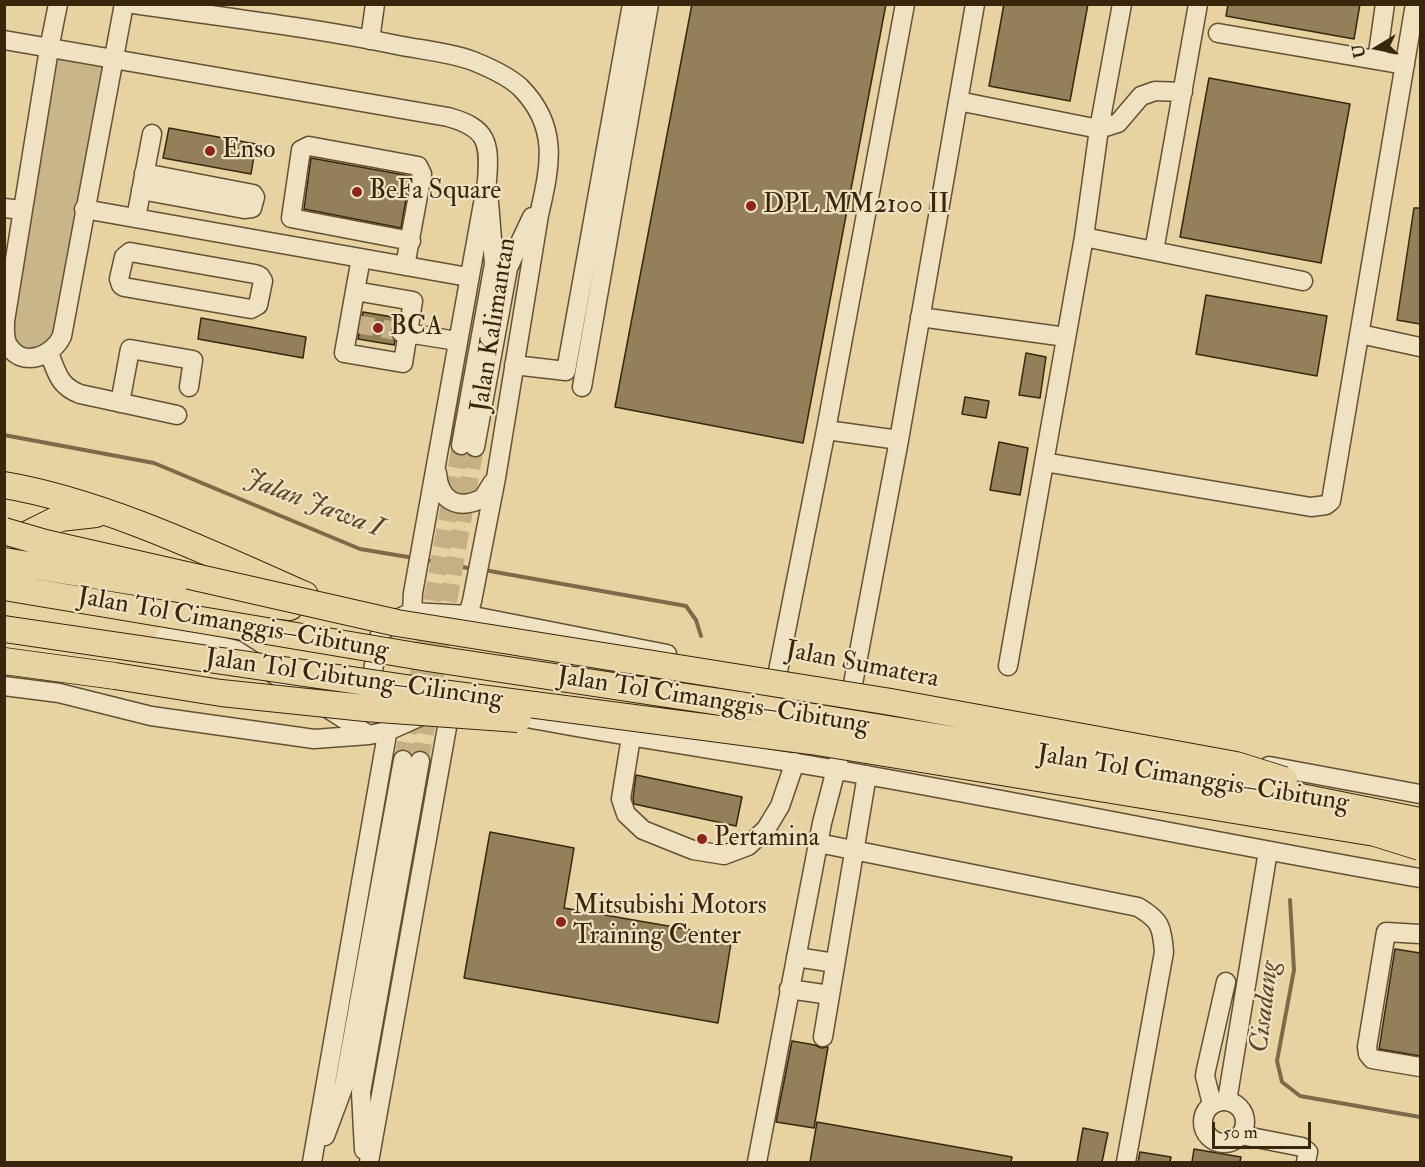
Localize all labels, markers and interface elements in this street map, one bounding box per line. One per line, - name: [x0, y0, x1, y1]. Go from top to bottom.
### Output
- north arrow: [1347, 18, 1407, 78]
- text: U: [1348, 43, 1370, 59]
- place label: Enso: [222, 135, 276, 167]
- marker: Enso: [203, 144, 217, 158]
- place label: BeFa Square: [369, 176, 501, 208]
- marker: BeFa Square: [350, 185, 364, 199]
- place label: DPL MM2100 II: [763, 190, 949, 222]
- marker: DPL MM2100 II: [744, 199, 758, 213]
- street label: Jalan Kalimantan: [466, 236, 524, 414]
- place label: BCA: [390, 312, 443, 344]
- marker: BCA: [371, 321, 385, 335]
- water label: Jalan Jawa I: [239, 464, 387, 546]
- street label: Jalan Tol Cimanggis–Cibitung: [75, 582, 391, 668]
- street label: Jalan Sumatera: [783, 636, 941, 696]
- street label: Jalan Tol Cibitung–Cilincing: [203, 644, 505, 716]
- street label: Jalan Tol Cimanggis–Cibitung: [555, 662, 871, 742]
- street label: Jalan Tol Cimanggis–Cibitung: [1035, 740, 1351, 820]
- place label: Pertamina: [714, 823, 819, 855]
- marker: Pertamina: [695, 832, 709, 846]
- place label: Mitsubishi Motors Training Center: [573, 891, 767, 952]
- marker: Mitsubishi Motors Training Center: [554, 915, 568, 929]
- water label: Cisadang: [1244, 959, 1288, 1055]
- scale bar: [1215, 1110, 1314, 1148]
- text: 50 m: [1223, 1121, 1258, 1144]

